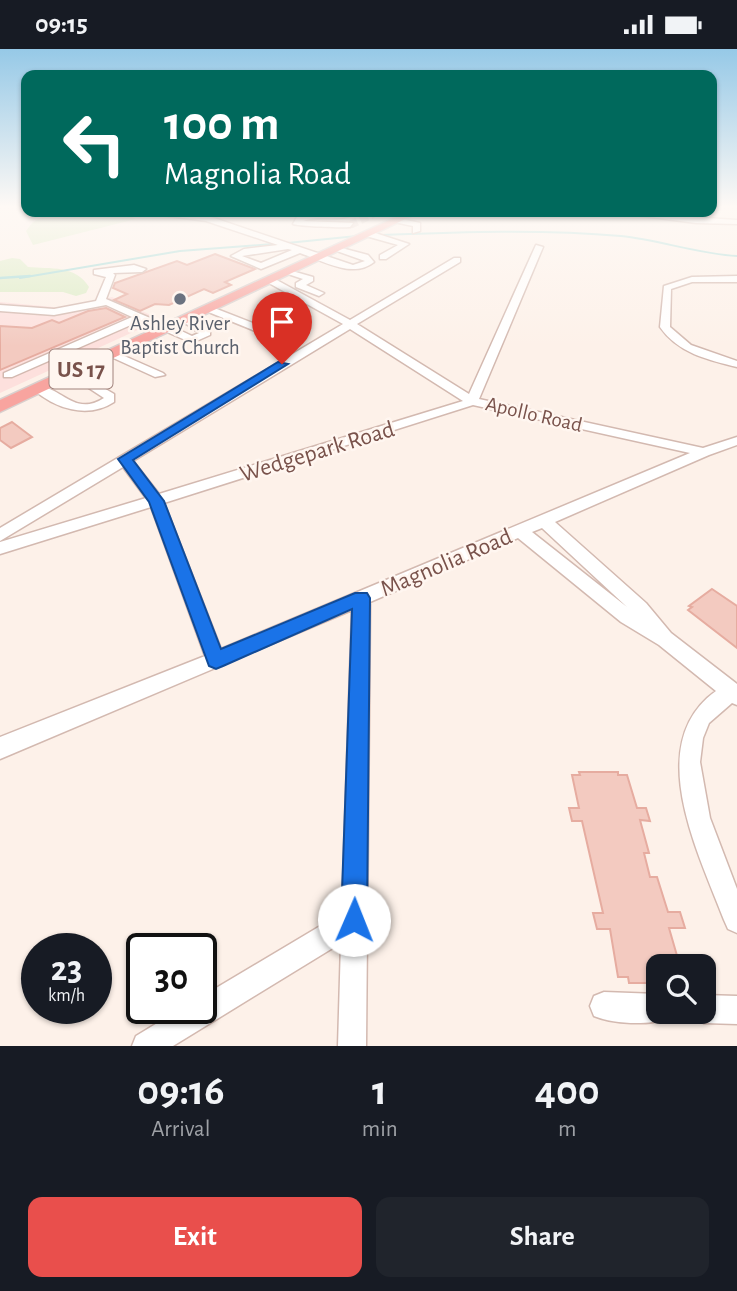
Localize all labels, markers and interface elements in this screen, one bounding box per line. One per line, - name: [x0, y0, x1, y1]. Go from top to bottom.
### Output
- text: 09:15: [35, 11, 88, 37]
- icon: left: [49, 98, 140, 189]
- text: 100 m: [164, 100, 280, 149]
- text: Magnolia Road: [164, 158, 351, 190]
- marker: Ashley River Baptist Church: [172, 291, 188, 307]
- pin: [252, 292, 312, 364]
- icon: arrive: [263, 303, 301, 341]
- place label: Ashley River Baptist Church: [120, 313, 240, 358]
- road number: US 17: [50, 349, 112, 389]
- street label: Apollo Road: [483, 393, 584, 436]
- street label: Wedgepark Road: [237, 417, 397, 487]
- street label: Magnolia Road: [377, 524, 516, 601]
- position arrow: [317, 883, 391, 957]
- speed limit sign: 30: [126, 933, 217, 1024]
- text: 23: [51, 952, 82, 987]
- map controls: [646, 954, 716, 1024]
- button: search: [646, 954, 716, 1024]
- text: km/h: [48, 987, 85, 1005]
- text: 09:16: [137, 1070, 224, 1112]
- text: 1: [372, 1070, 387, 1112]
- text: 400: [535, 1070, 600, 1112]
- text: Arrival: [151, 1118, 210, 1141]
- text: min: [362, 1118, 398, 1141]
- text: m: [558, 1118, 576, 1141]
- button: Exit: [28, 1197, 362, 1277]
- button: Share: [376, 1197, 709, 1277]

